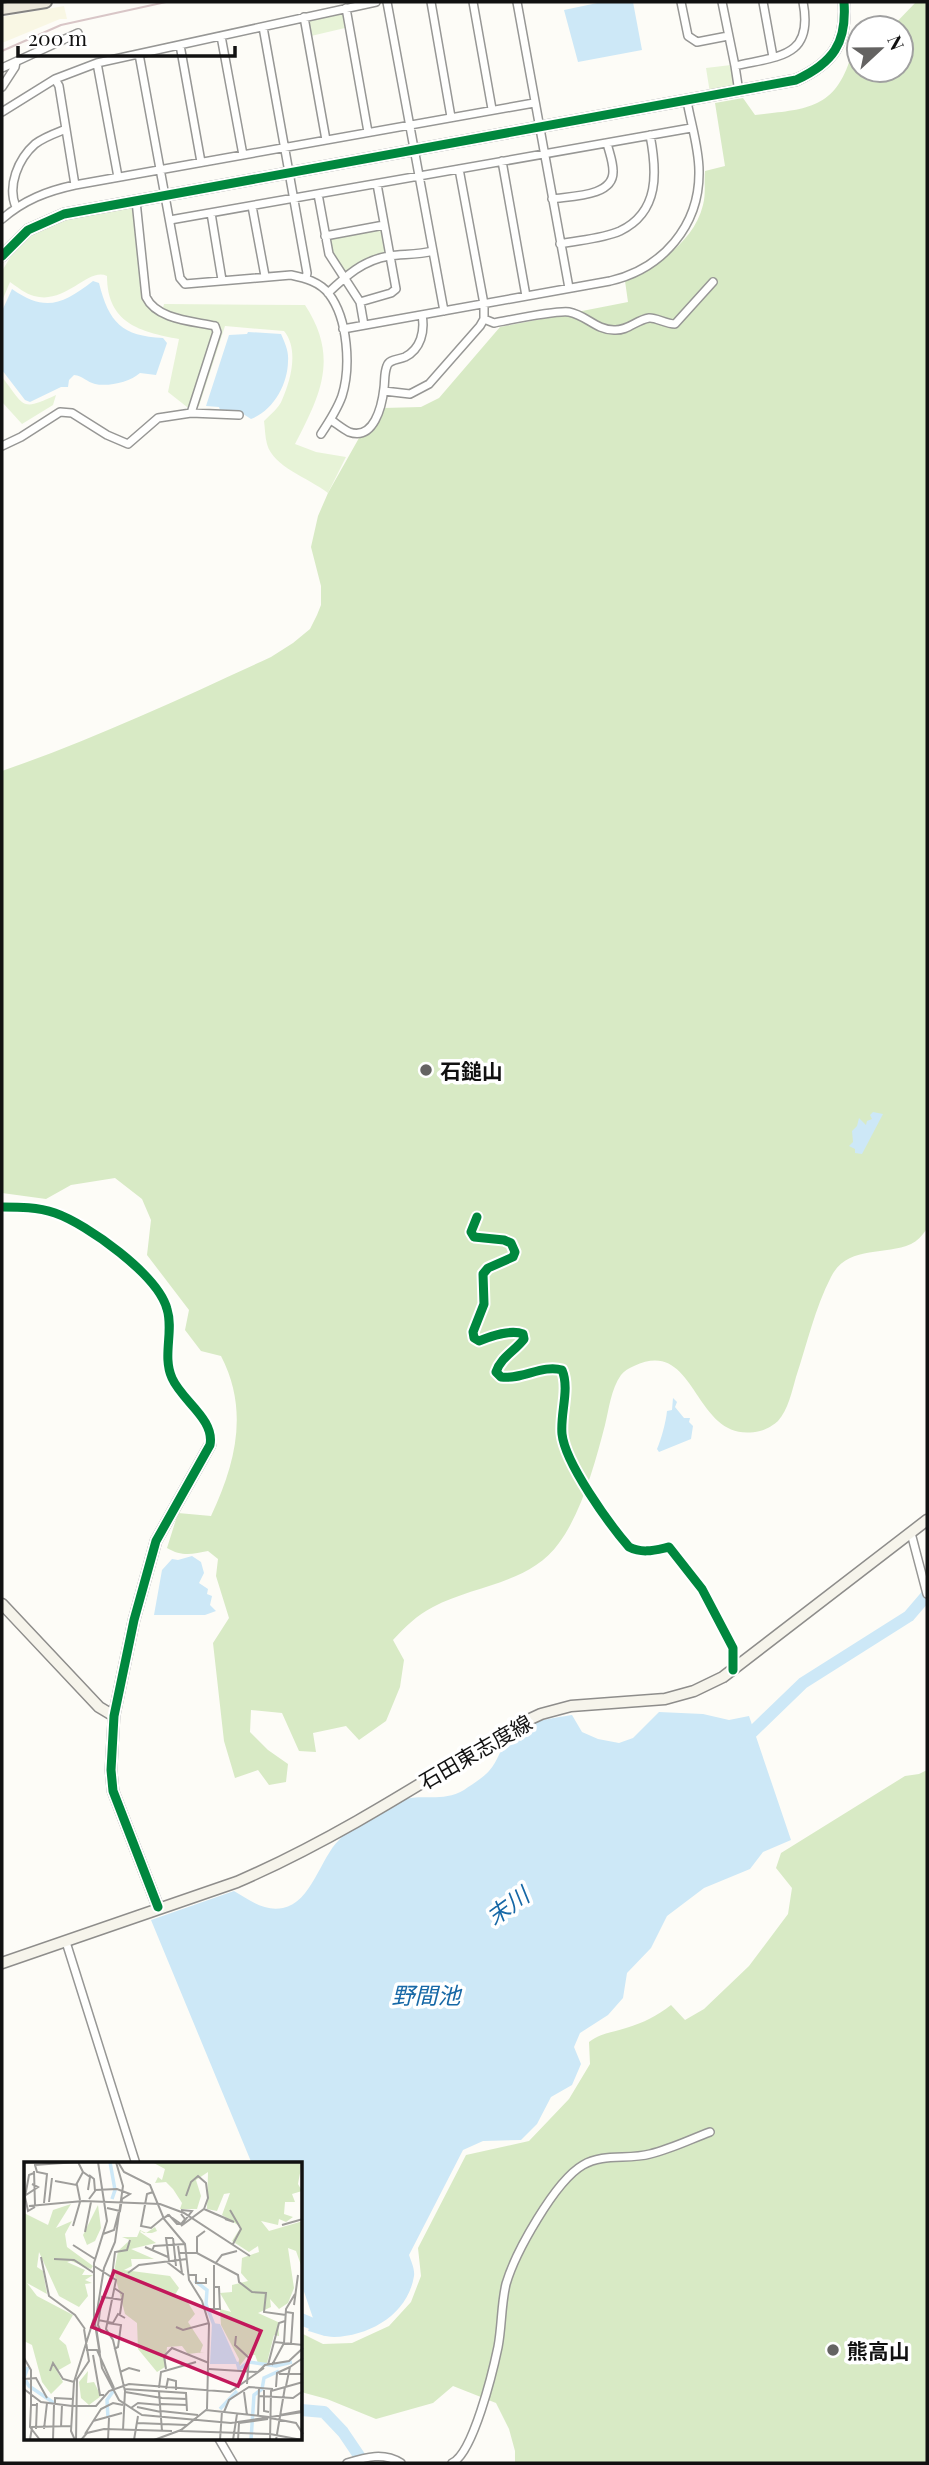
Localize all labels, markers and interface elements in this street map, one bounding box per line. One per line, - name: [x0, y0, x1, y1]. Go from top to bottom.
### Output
- scale bar: [18, 14, 234, 58]
- north arrow: [845, 14, 915, 84]
- text: 200 m: [28, 23, 87, 51]
- text: N: [882, 31, 911, 54]
- place label: 石鎚山: [440, 1056, 503, 1084]
- marker: 石鎚山: [418, 1062, 434, 1078]
- street label: 石田東志度線: [413, 1707, 537, 1795]
- water label: 末川: [479, 1877, 537, 1931]
- water label: 野間池: [392, 1979, 463, 2010]
- inset map: [24, 2162, 303, 2440]
- place label: 熊高山: [847, 2336, 910, 2364]
- marker: 熊高山: [825, 2342, 841, 2358]

